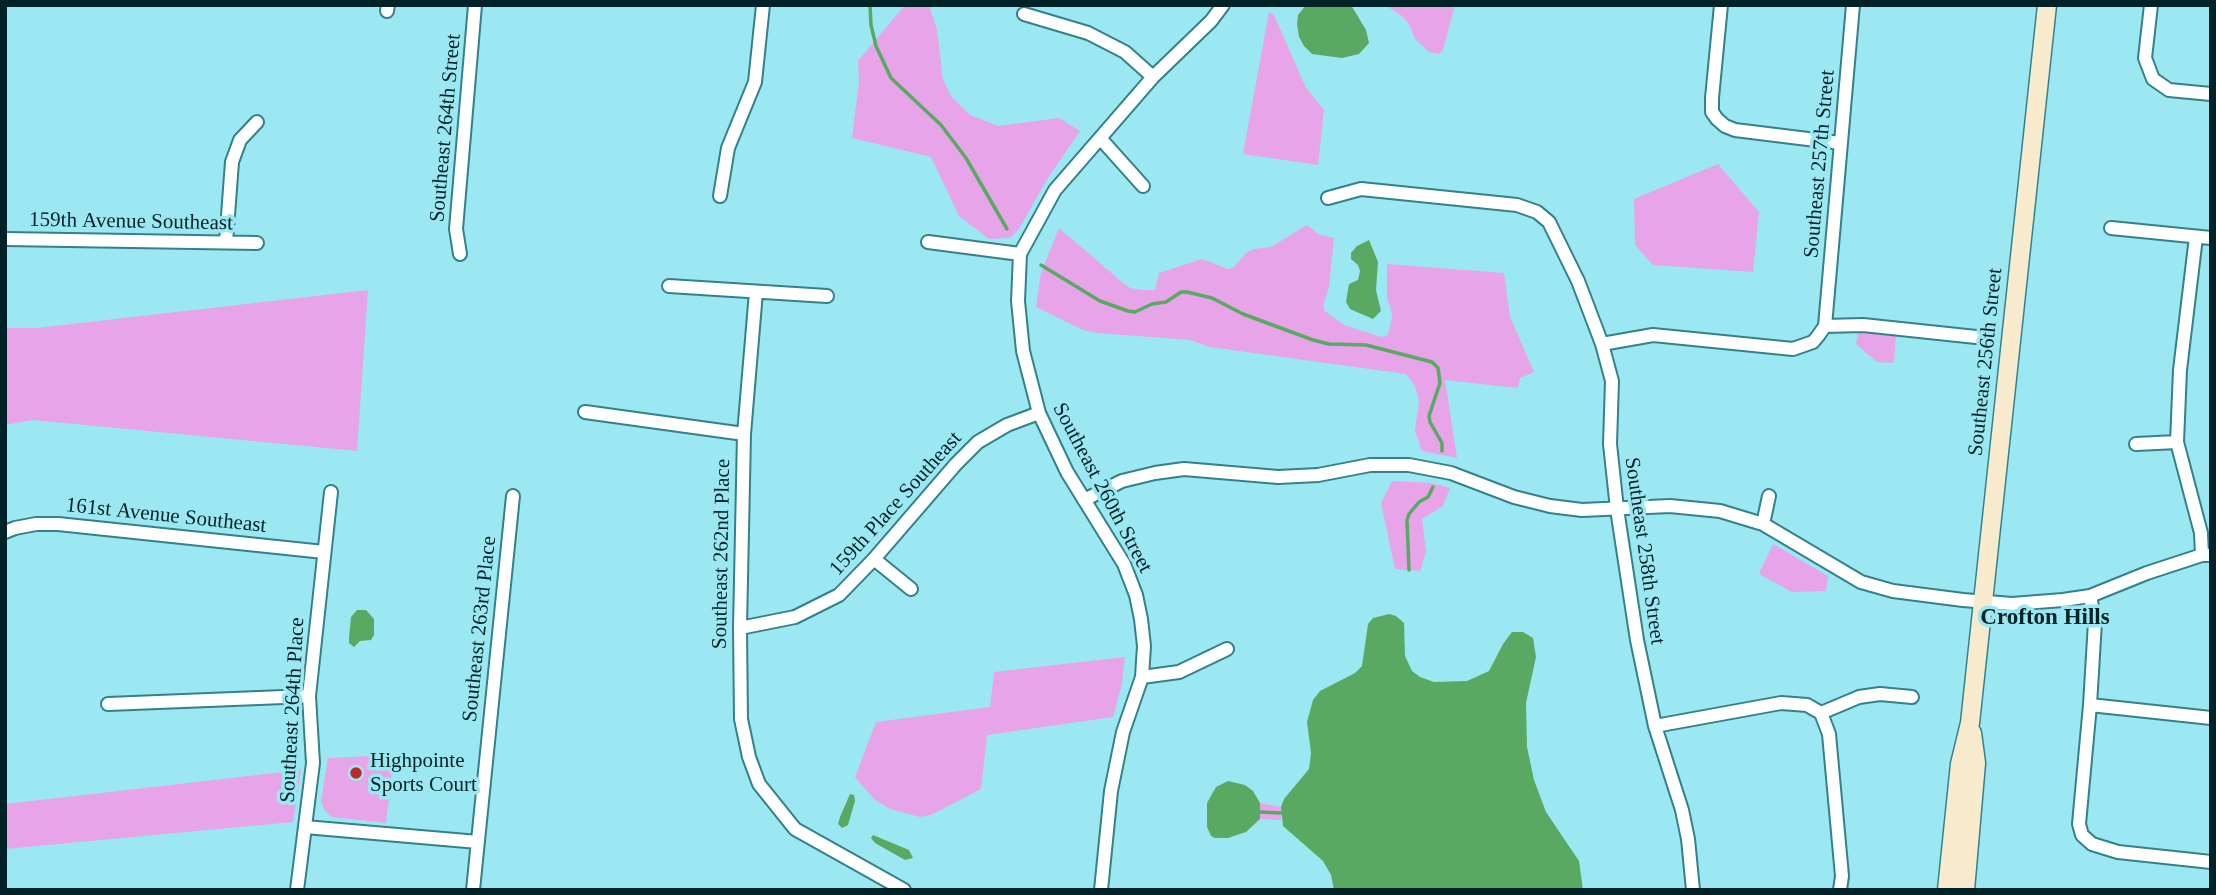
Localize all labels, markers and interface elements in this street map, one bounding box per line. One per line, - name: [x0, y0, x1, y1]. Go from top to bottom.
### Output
- street label: Southeast 264th Street: [425, 33, 467, 223]
- street label: Southeast 257th Street: [1799, 69, 1841, 259]
- street label: 159th Avenue Southeast: [29, 208, 233, 236]
- street label: Southeast 256th Street: [1964, 267, 2008, 457]
- street label: Southeast 260th Street: [1047, 399, 1157, 577]
- street label: 159th Place Southeast: [825, 427, 967, 581]
- street label: Southeast 258th Street: [1618, 456, 1670, 646]
- street label: Southeast 262nd Place: [708, 459, 736, 649]
- street label: 161st Avenue Southeast: [65, 493, 267, 539]
- street label: Southeast 263rd Place: [458, 535, 502, 723]
- district label: Crofton Hills: [1980, 604, 2110, 632]
- street label: Southeast 264th Place: [276, 617, 310, 803]
- place label: Highpointe Sports Court: [370, 748, 477, 798]
- marker: Highpointe Sports Court: [348, 765, 364, 781]

